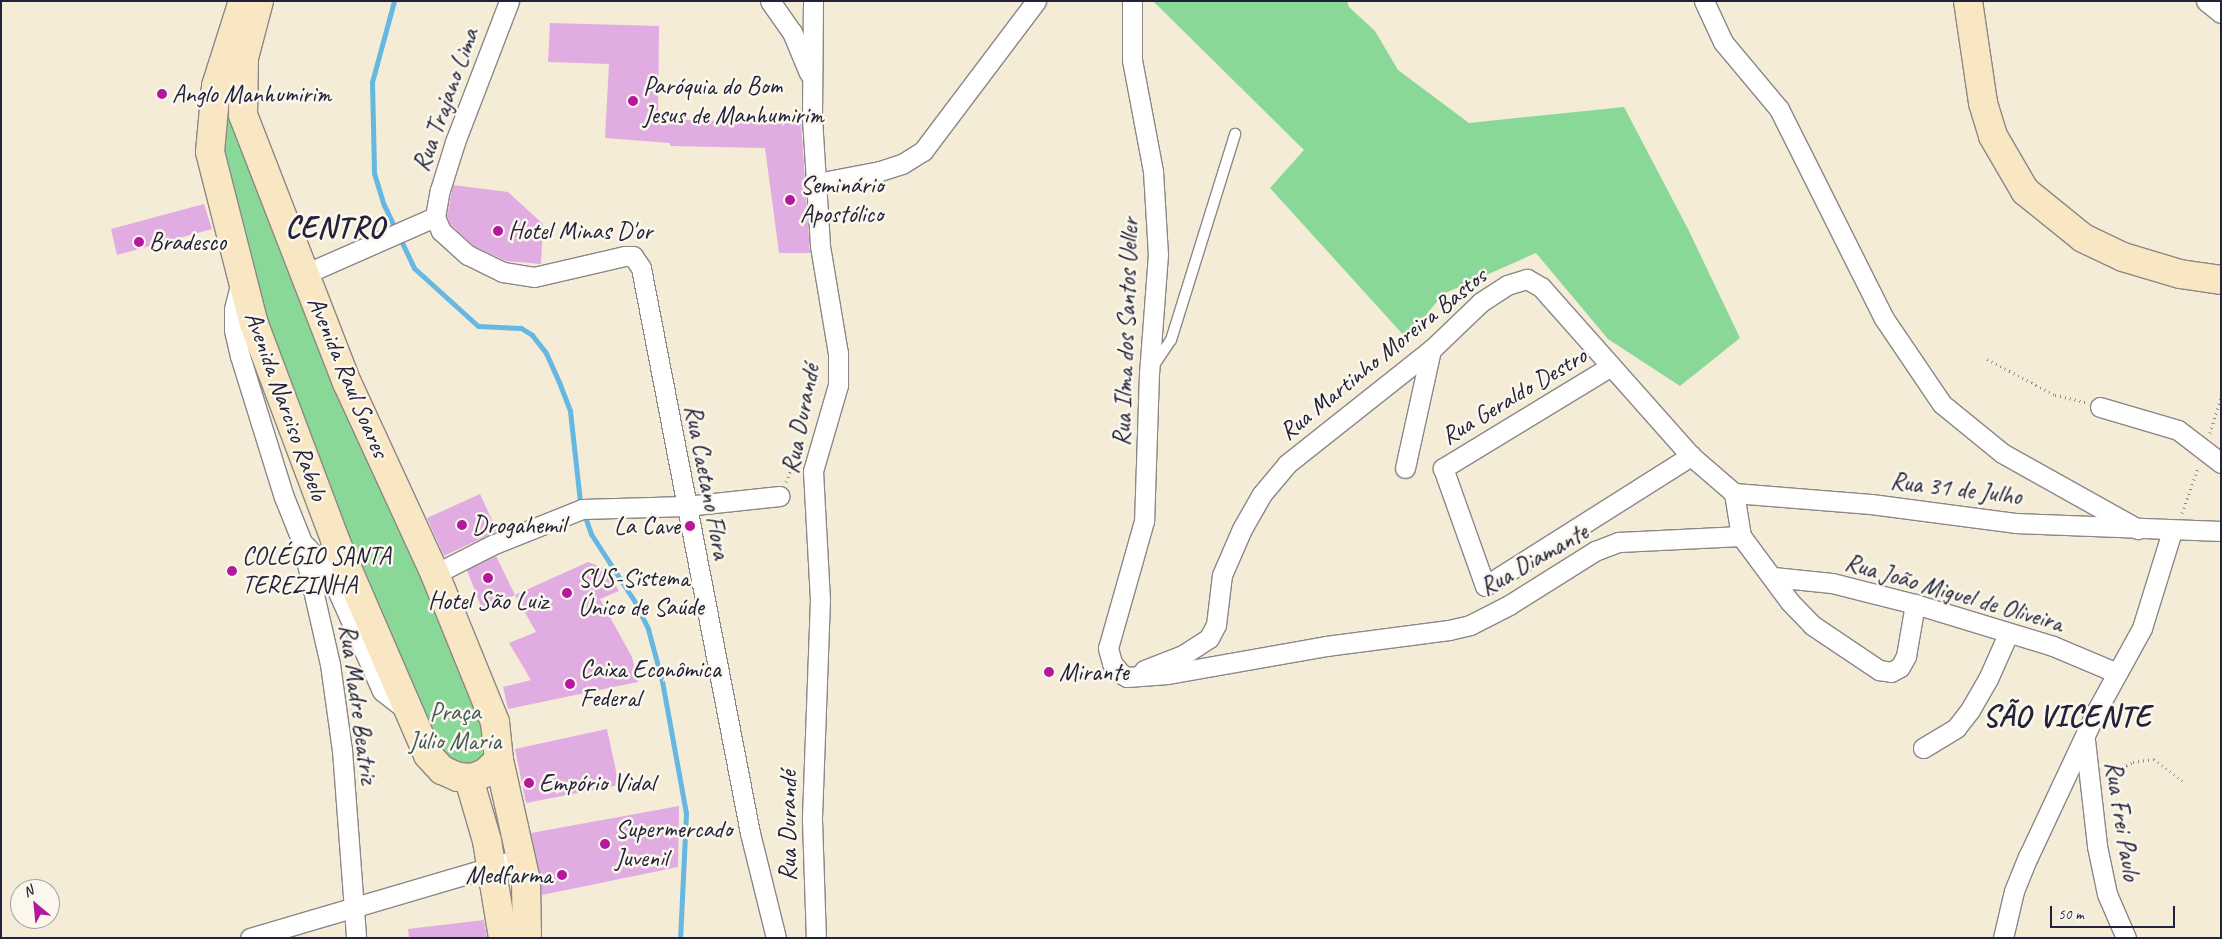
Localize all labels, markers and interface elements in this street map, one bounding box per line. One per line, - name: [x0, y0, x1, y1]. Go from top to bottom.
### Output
- street label: Rua Trajano Lima: [407, 25, 485, 175]
- place label: Paróquia do Bom Jesus de Manhumirim: [643, 72, 823, 131]
- place label: Anglo Manhumirim: [172, 79, 332, 109]
- marker: Anglo Manhumirim: [156, 88, 168, 100]
- marker: Paróquia do Bom Jesus de Manhumirim: [627, 95, 639, 107]
- place label: Seminário Apostólico: [800, 171, 883, 230]
- marker: Seminário Apostólico: [784, 194, 796, 206]
- district label: CENTRO: [285, 209, 385, 245]
- place label: Hotel Minas D'or: [508, 216, 652, 246]
- street label: Rua Ilma dos Santos Ueller: [1107, 217, 1145, 447]
- marker: Hotel Minas D'or: [492, 225, 504, 237]
- place label: Bradesco: [149, 227, 226, 257]
- marker: Bradesco: [133, 236, 145, 248]
- street label: Rua Martinho Moreira Bastos: [1273, 261, 1493, 447]
- street label: Avenida Raul Soares: [301, 292, 395, 462]
- street label: Avenida Narciso Rabelo: [238, 307, 334, 505]
- street label: Rua Geraldo Destro: [1436, 341, 1592, 451]
- street label: Rua Durandé: [776, 362, 826, 476]
- street label: Rua Caetano Flora: [677, 402, 737, 562]
- street label: Rua 31 de Julho: [1889, 466, 2023, 512]
- place label: Drogahemil: [472, 510, 566, 540]
- place label: La Cave: [614, 511, 680, 541]
- street label: Rua Diamante: [1475, 517, 1593, 603]
- marker: Drogahemil: [456, 519, 468, 531]
- marker: La Cave: [684, 520, 696, 532]
- place label: COLÉGIO SANTA TEREZINHA: [242, 542, 393, 601]
- street label: Rua João Miguel de Oliveira: [1841, 547, 2067, 639]
- place label: SUS-Sistema Único de Saúde: [578, 564, 704, 623]
- marker: COLÉGIO SANTA TEREZINHA: [226, 565, 238, 577]
- marker: Hotel São Luiz: [482, 572, 494, 584]
- place label: Hotel São Luiz: [429, 586, 547, 616]
- marker: SUS-Sistema Único de Saúde: [560, 586, 574, 600]
- street label: Rua Madre Beatriz: [332, 622, 384, 786]
- place label: Caixa Econômica Federal: [580, 655, 721, 714]
- place label: Mirante: [1059, 657, 1129, 687]
- marker: Mirante: [1043, 666, 1055, 678]
- marker: Caixa Econômica Federal: [564, 678, 576, 690]
- park label: Praça Júlio Maria: [408, 698, 502, 757]
- district label: SÃO VICENTE: [1982, 698, 2152, 734]
- street label: Rua Frei Paulo: [2098, 759, 2146, 883]
- place label: Empório Vidal: [539, 768, 654, 798]
- street label: Rua Durandé: [773, 771, 803, 881]
- marker: Empório Vidal: [523, 777, 535, 789]
- place label: Supermercado Juvenil: [615, 815, 732, 874]
- marker: Supermercado Juvenil: [599, 838, 611, 850]
- place label: Medfarma: [466, 860, 552, 890]
- marker: Medfarma: [556, 869, 568, 881]
- north arrow: [10, 879, 60, 929]
- text: N: [20, 882, 36, 901]
- scale bar: [2052, 896, 2177, 928]
- text: 50 m: [2058, 905, 2084, 924]

